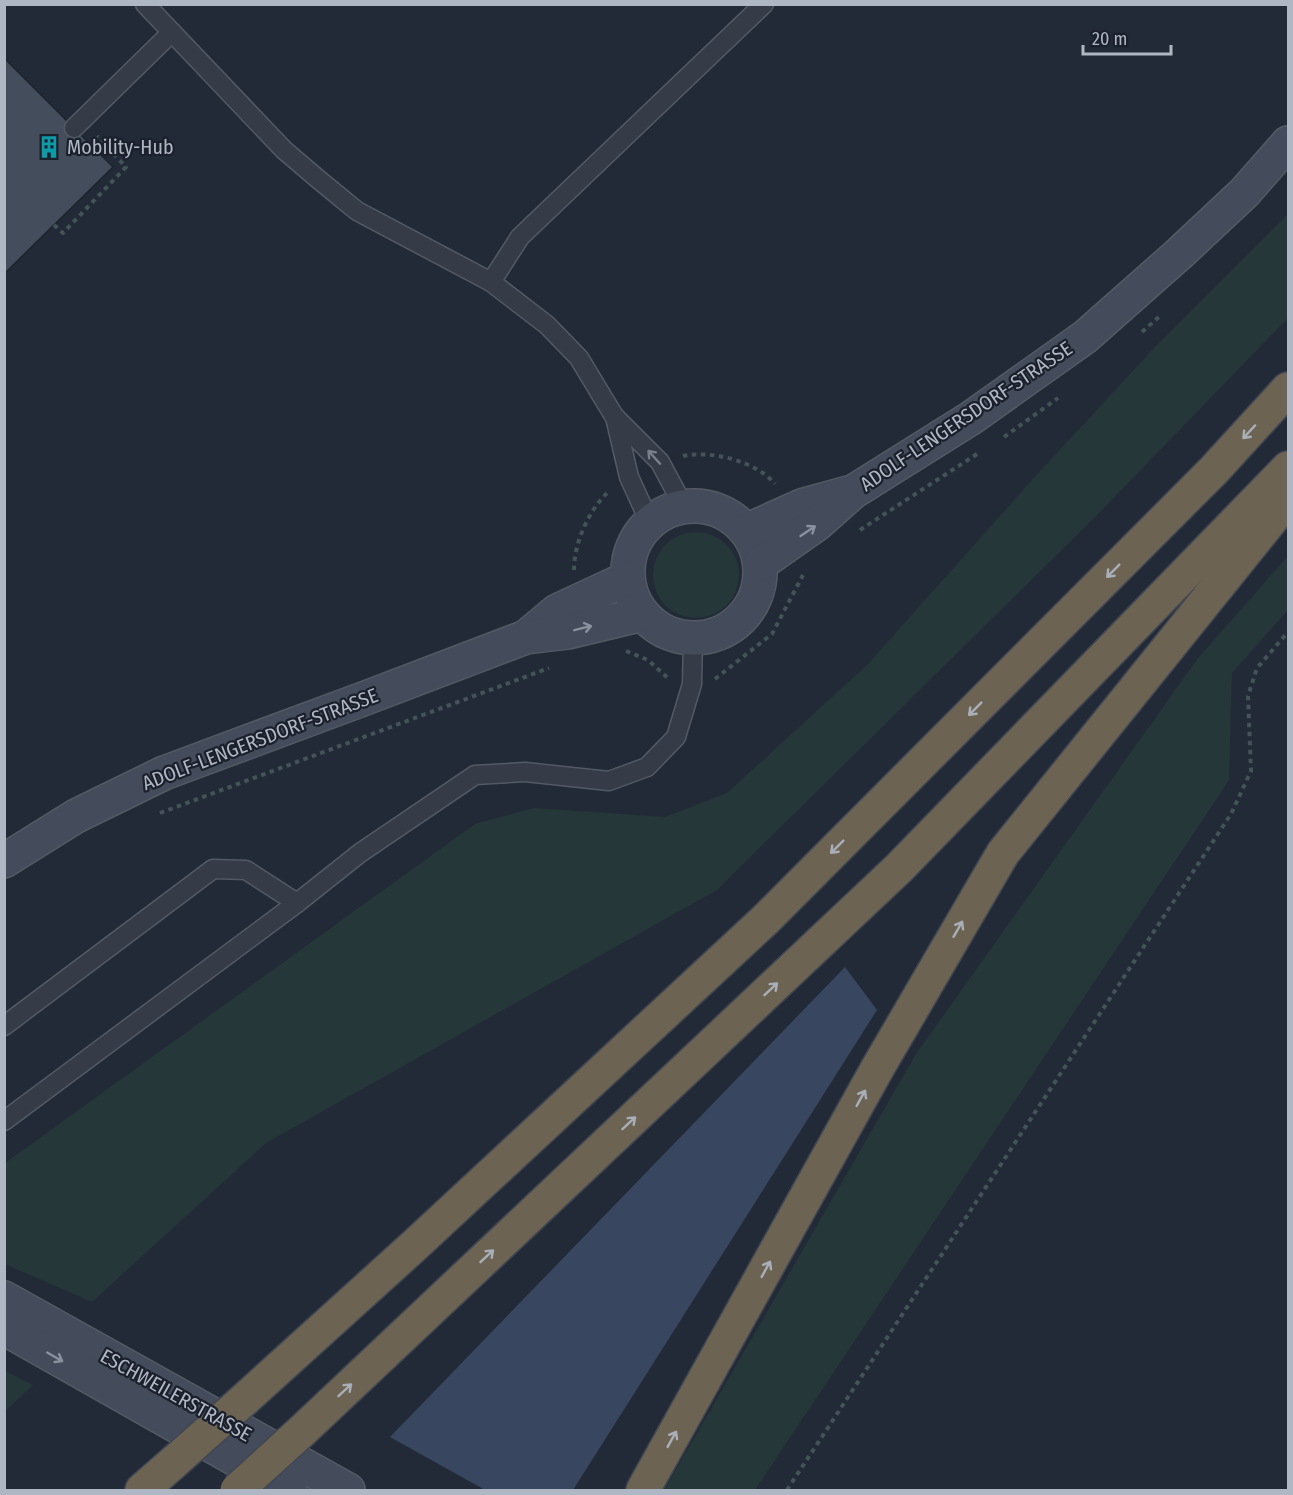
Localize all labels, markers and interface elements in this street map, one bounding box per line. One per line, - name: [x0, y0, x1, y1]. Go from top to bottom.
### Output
- scale bar: [1083, 18, 1172, 56]
- text: 20 m: [1092, 28, 1127, 50]
- building icon: Mobility-Hub: [36, 134, 62, 160]
- place label: Mobility-Hub: [67, 135, 174, 159]
- street label: ADOLF-LENGERSDORF-STRASSE: [855, 336, 1077, 496]
- one-way arrow: [1242, 424, 1256, 439]
- one-way arrow: [647, 450, 661, 465]
- one-way arrow: [800, 525, 816, 537]
- one-way arrow: [1105, 564, 1120, 579]
- one-way arrow: [574, 622, 593, 634]
- street label: ADOLF-LENGERSDORF-STRASSE: [139, 683, 381, 795]
- one-way arrow: [967, 702, 982, 717]
- one-way arrow: [830, 840, 844, 855]
- one-way arrow: [953, 921, 965, 938]
- one-way arrow: [763, 982, 778, 996]
- one-way arrow: [855, 1090, 867, 1107]
- one-way arrow: [621, 1116, 636, 1130]
- one-way arrow: [480, 1249, 495, 1264]
- one-way arrow: [760, 1261, 772, 1278]
- street label: ESCHWEILERSTRASSE: [96, 1344, 256, 1446]
- one-way arrow: [46, 1351, 63, 1363]
- one-way arrow: [338, 1383, 353, 1398]
- one-way arrow: [667, 1431, 678, 1449]

